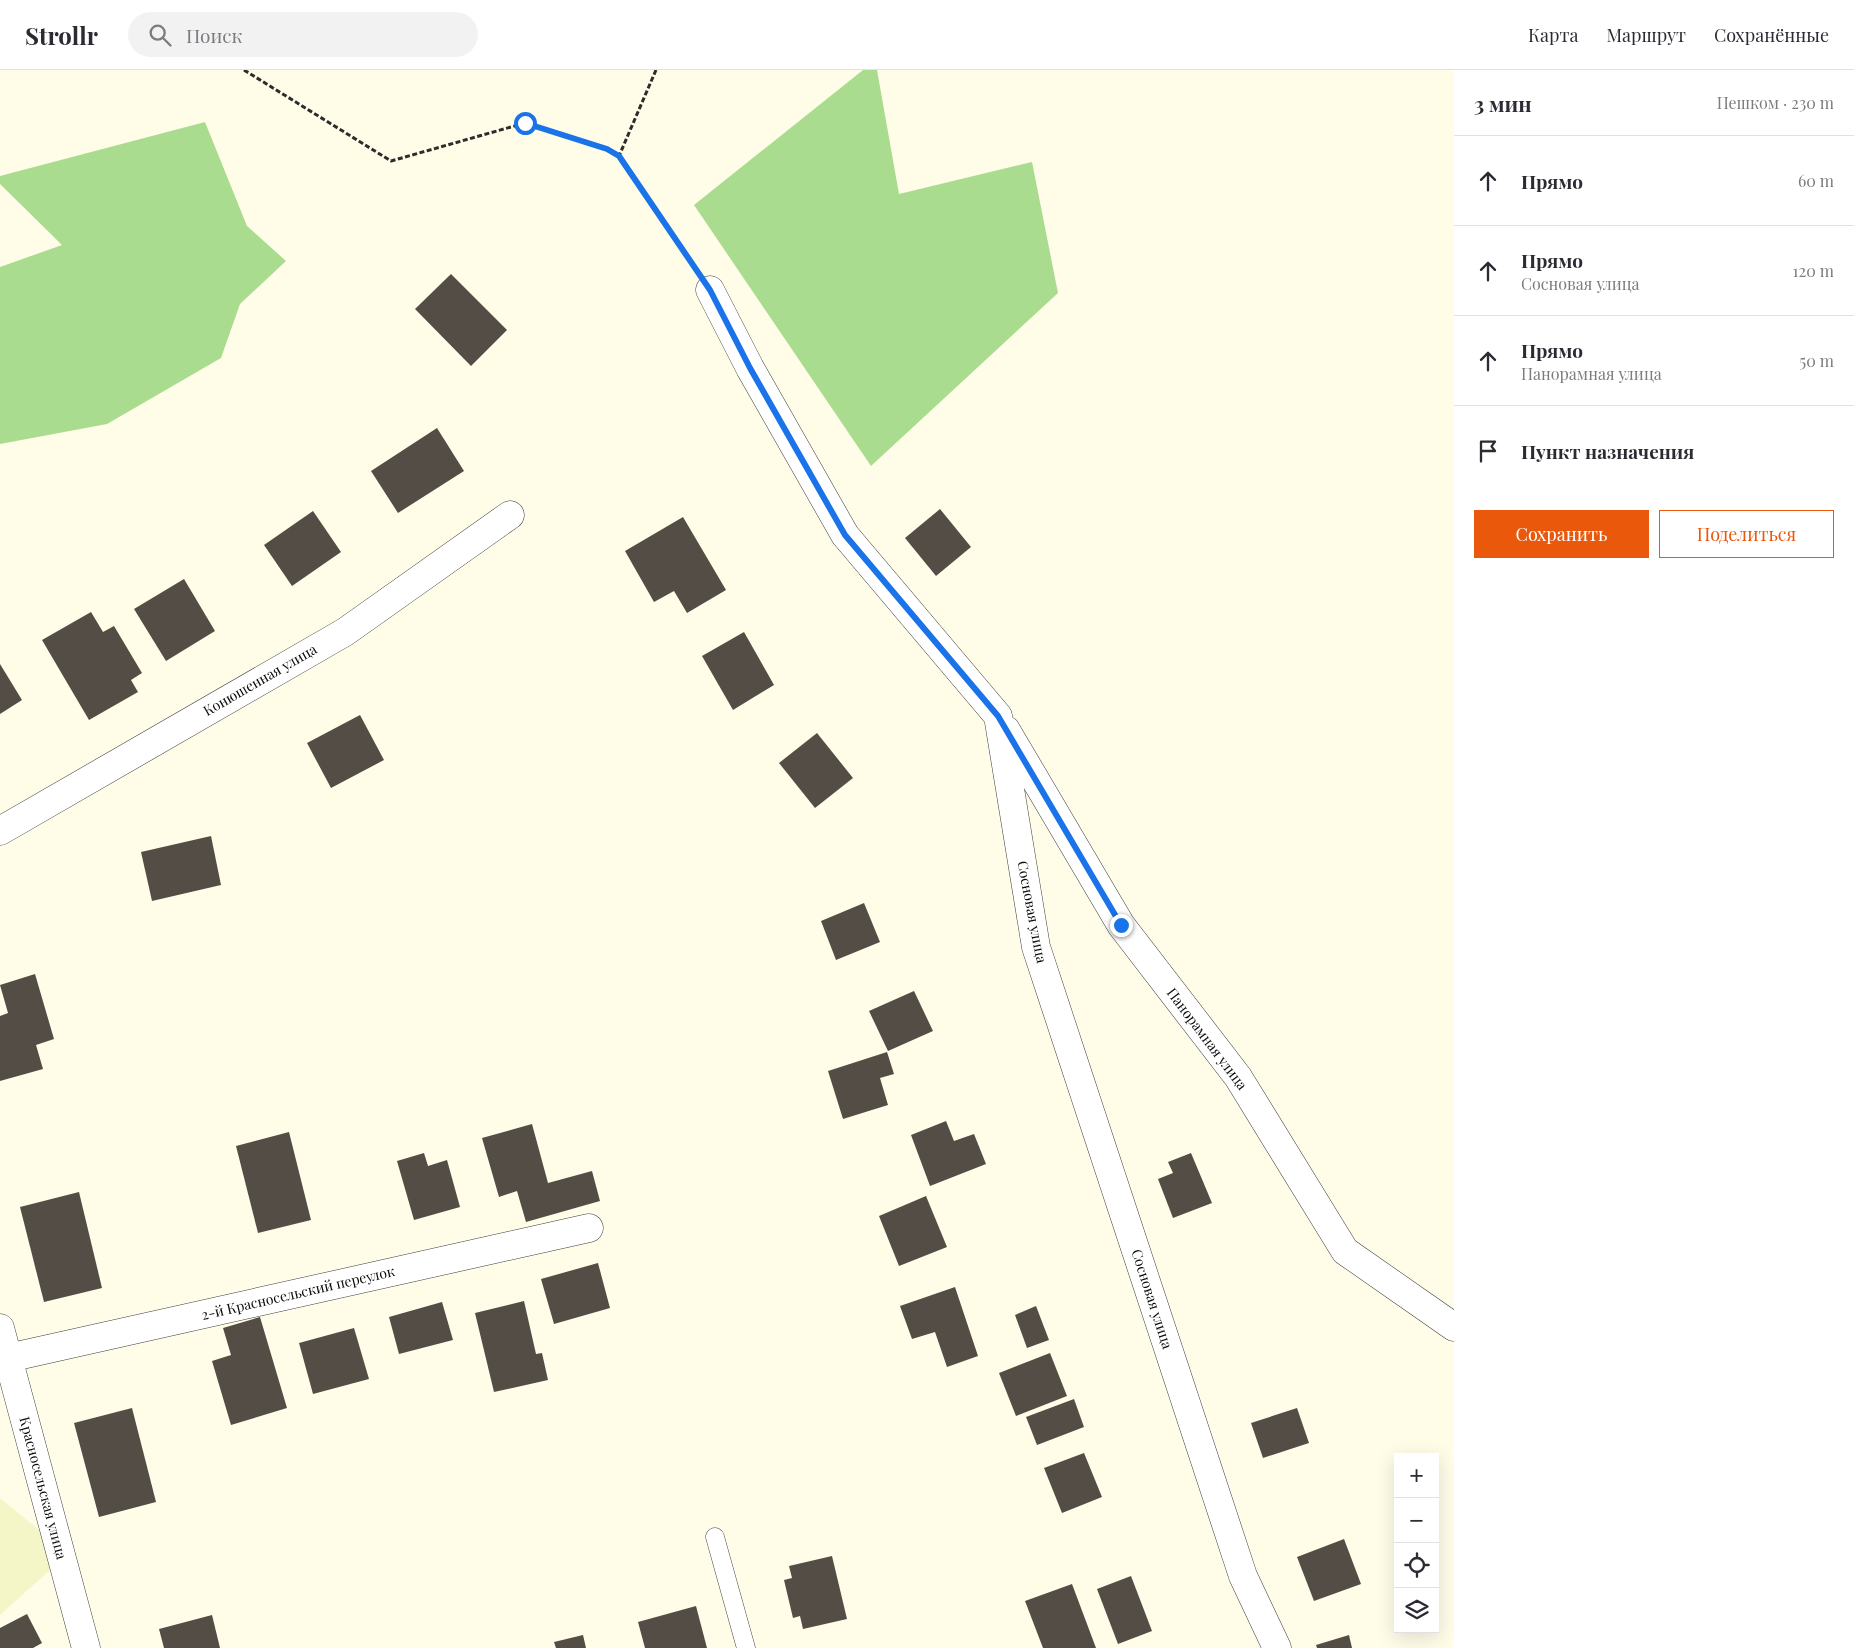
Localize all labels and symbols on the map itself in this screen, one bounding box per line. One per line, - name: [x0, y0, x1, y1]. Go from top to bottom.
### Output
- route start: [514, 112, 537, 135]
- street label: Конюшенная улица: [199, 639, 320, 720]
- street label: Сосновая улица: [1013, 859, 1052, 965]
- route end: [1110, 914, 1133, 937]
- street label: Панорамная улица: [1163, 984, 1252, 1094]
- street label: Сосновая улица: [1127, 1247, 1178, 1351]
- street label: 2-й Красносельский переулок: [199, 1261, 396, 1324]
- street label: Красносельская улица: [15, 1414, 72, 1561]

